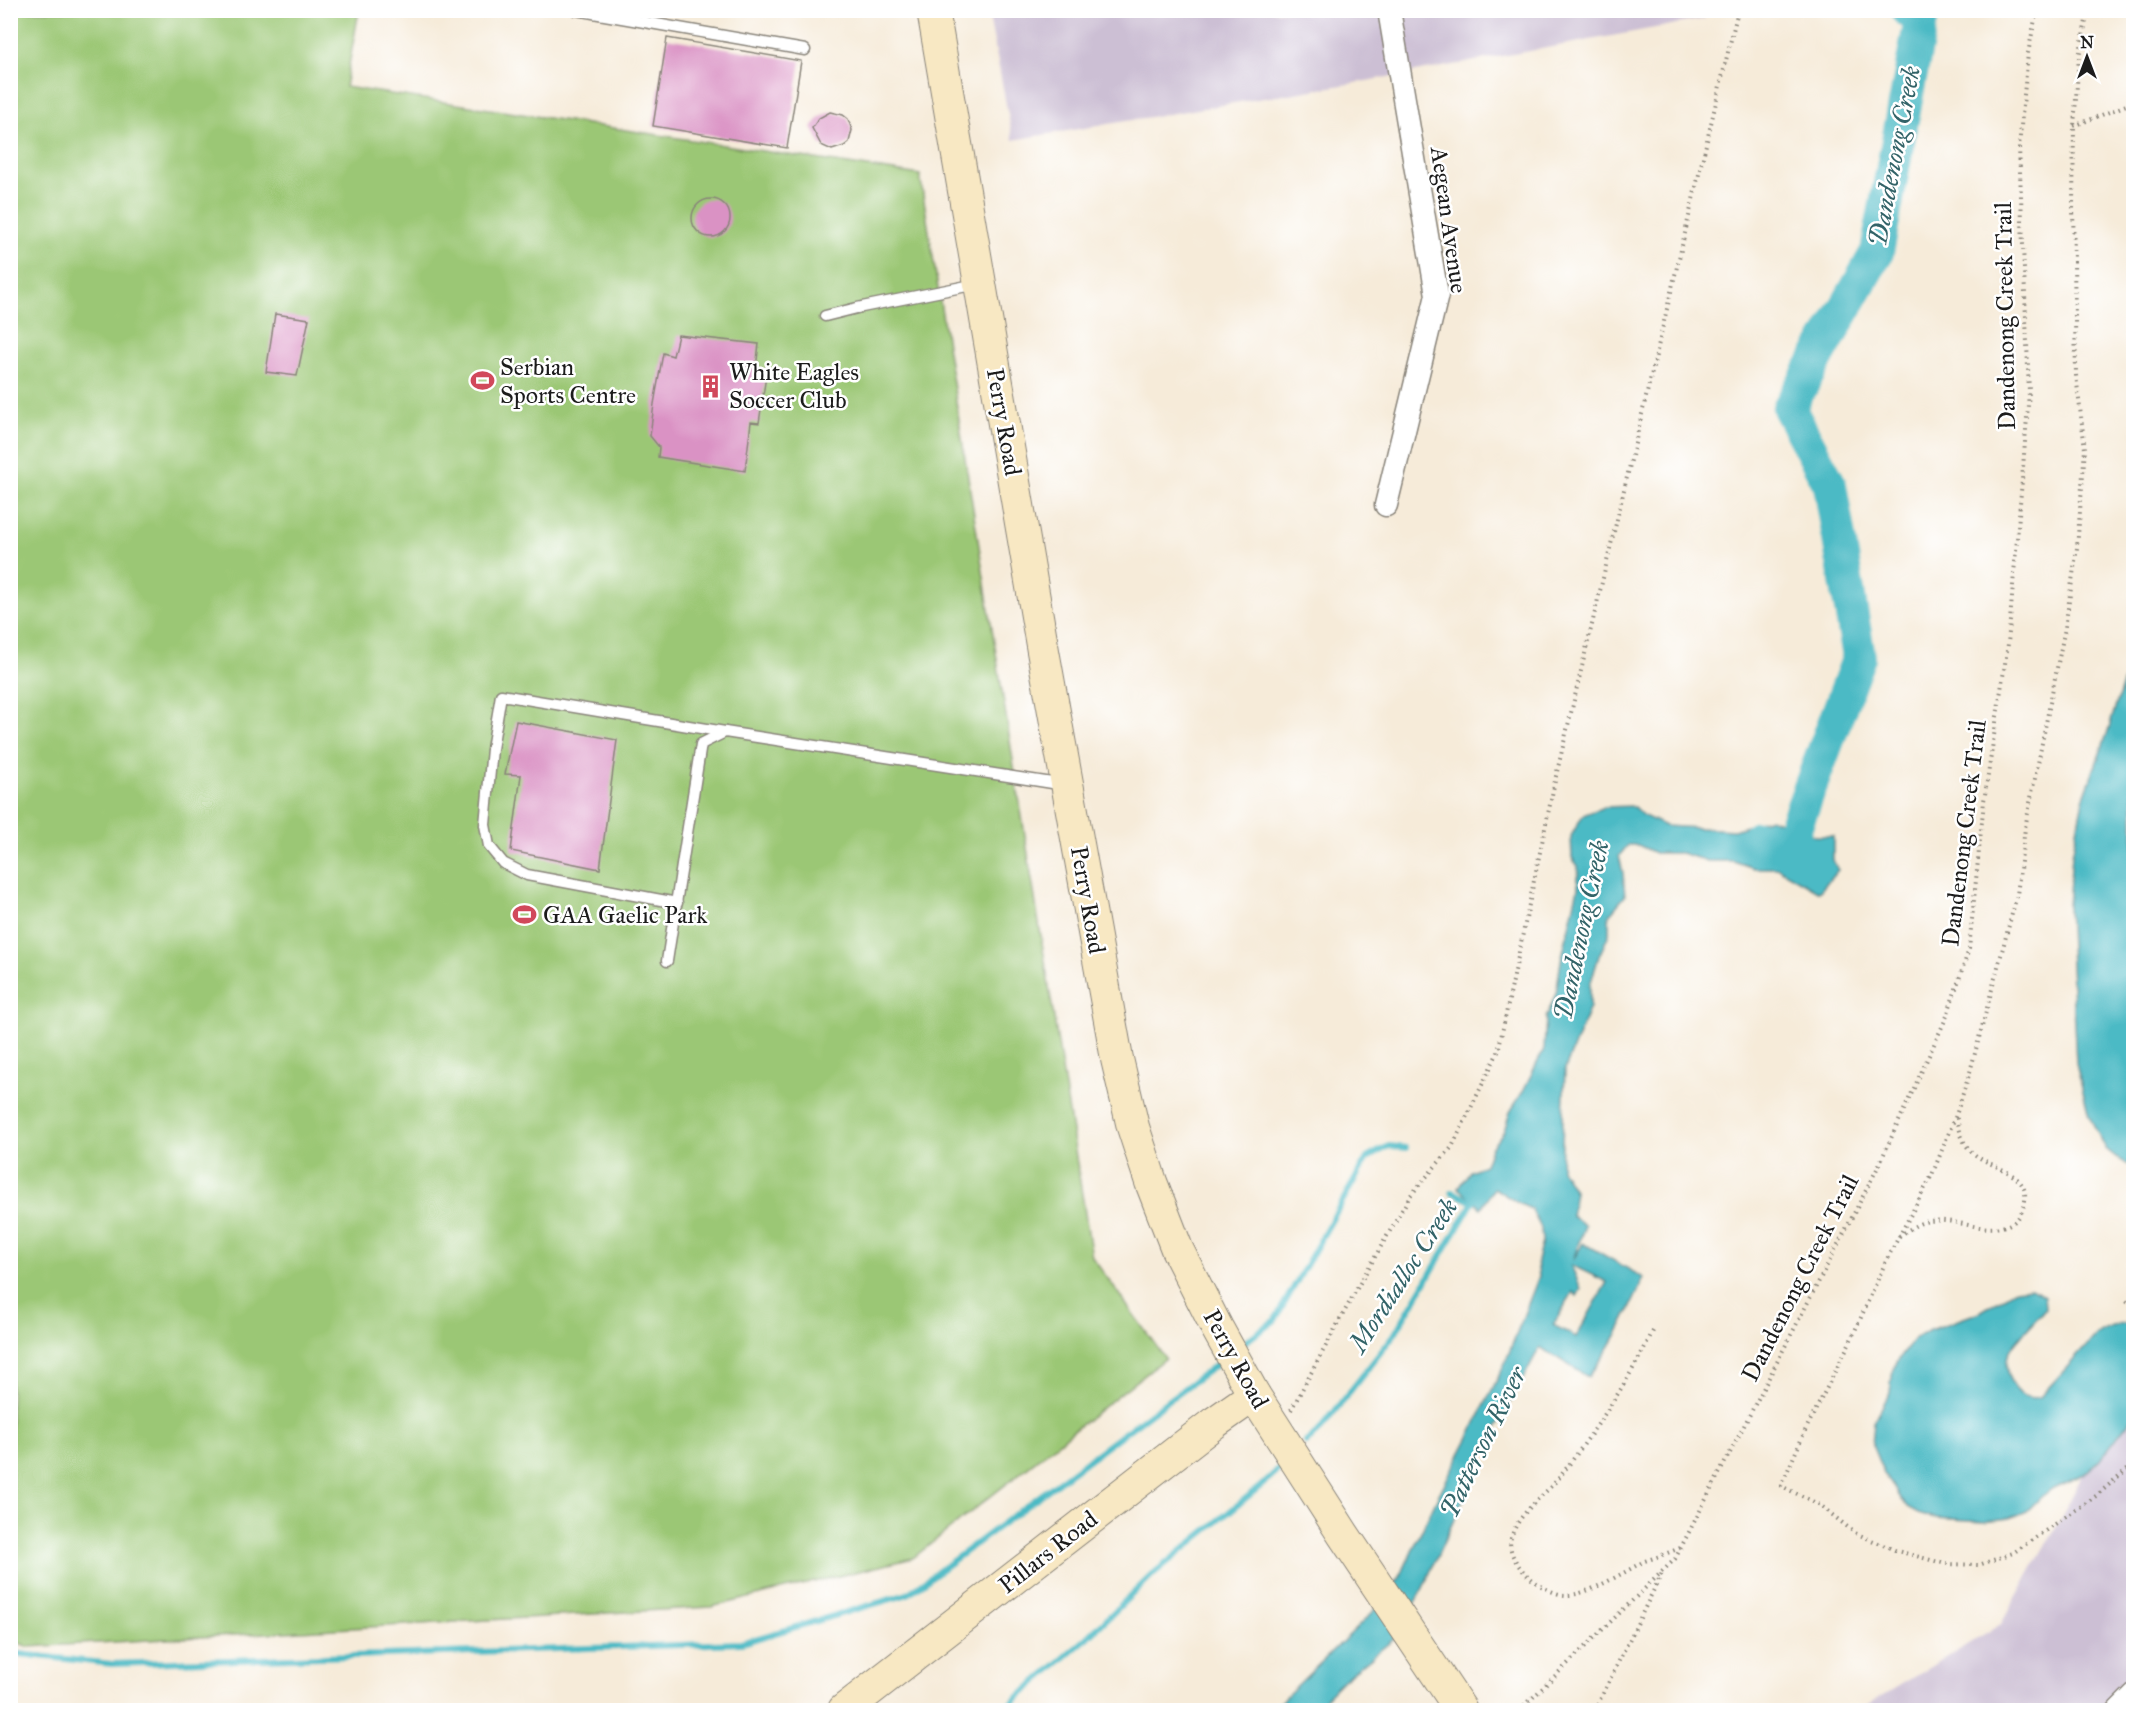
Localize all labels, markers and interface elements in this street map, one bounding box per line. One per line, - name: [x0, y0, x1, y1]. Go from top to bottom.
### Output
- north arrow: [2057, 27, 2117, 87]
- text: N: [2080, 33, 2094, 52]
- water label: Dandenong Creek: [1861, 63, 1927, 249]
- street label: Aegean Avenue: [1424, 144, 1474, 295]
- street label: Dandenong Creek Trail: [1988, 201, 2022, 430]
- place label: Serbian Sports Centre: [500, 352, 636, 410]
- place label: White Eagles Soccer Club: [729, 357, 859, 415]
- street label: Perry Road: [980, 366, 1028, 478]
- sports icon: Serbian Sports Centre: [469, 368, 495, 394]
- building icon: White Eagles Soccer Club: [698, 373, 724, 399]
- street label: Dandenong Creek Trail: [1935, 717, 1993, 948]
- water label: Dandenong Creek: [1546, 837, 1616, 1023]
- street label: Perry Road: [1064, 844, 1112, 956]
- place label: GAA Gaelic Park: [543, 900, 708, 930]
- sports icon: GAA Gaelic Park: [512, 902, 538, 928]
- street label: Dandenong Creek Trail: [1735, 1169, 1865, 1386]
- water label: Mordialloc Creek: [1340, 1192, 1465, 1360]
- street label: Perry Road: [1197, 1304, 1275, 1414]
- water label: Patterson River: [1433, 1360, 1534, 1523]
- street label: Pillars Road: [992, 1504, 1104, 1600]

